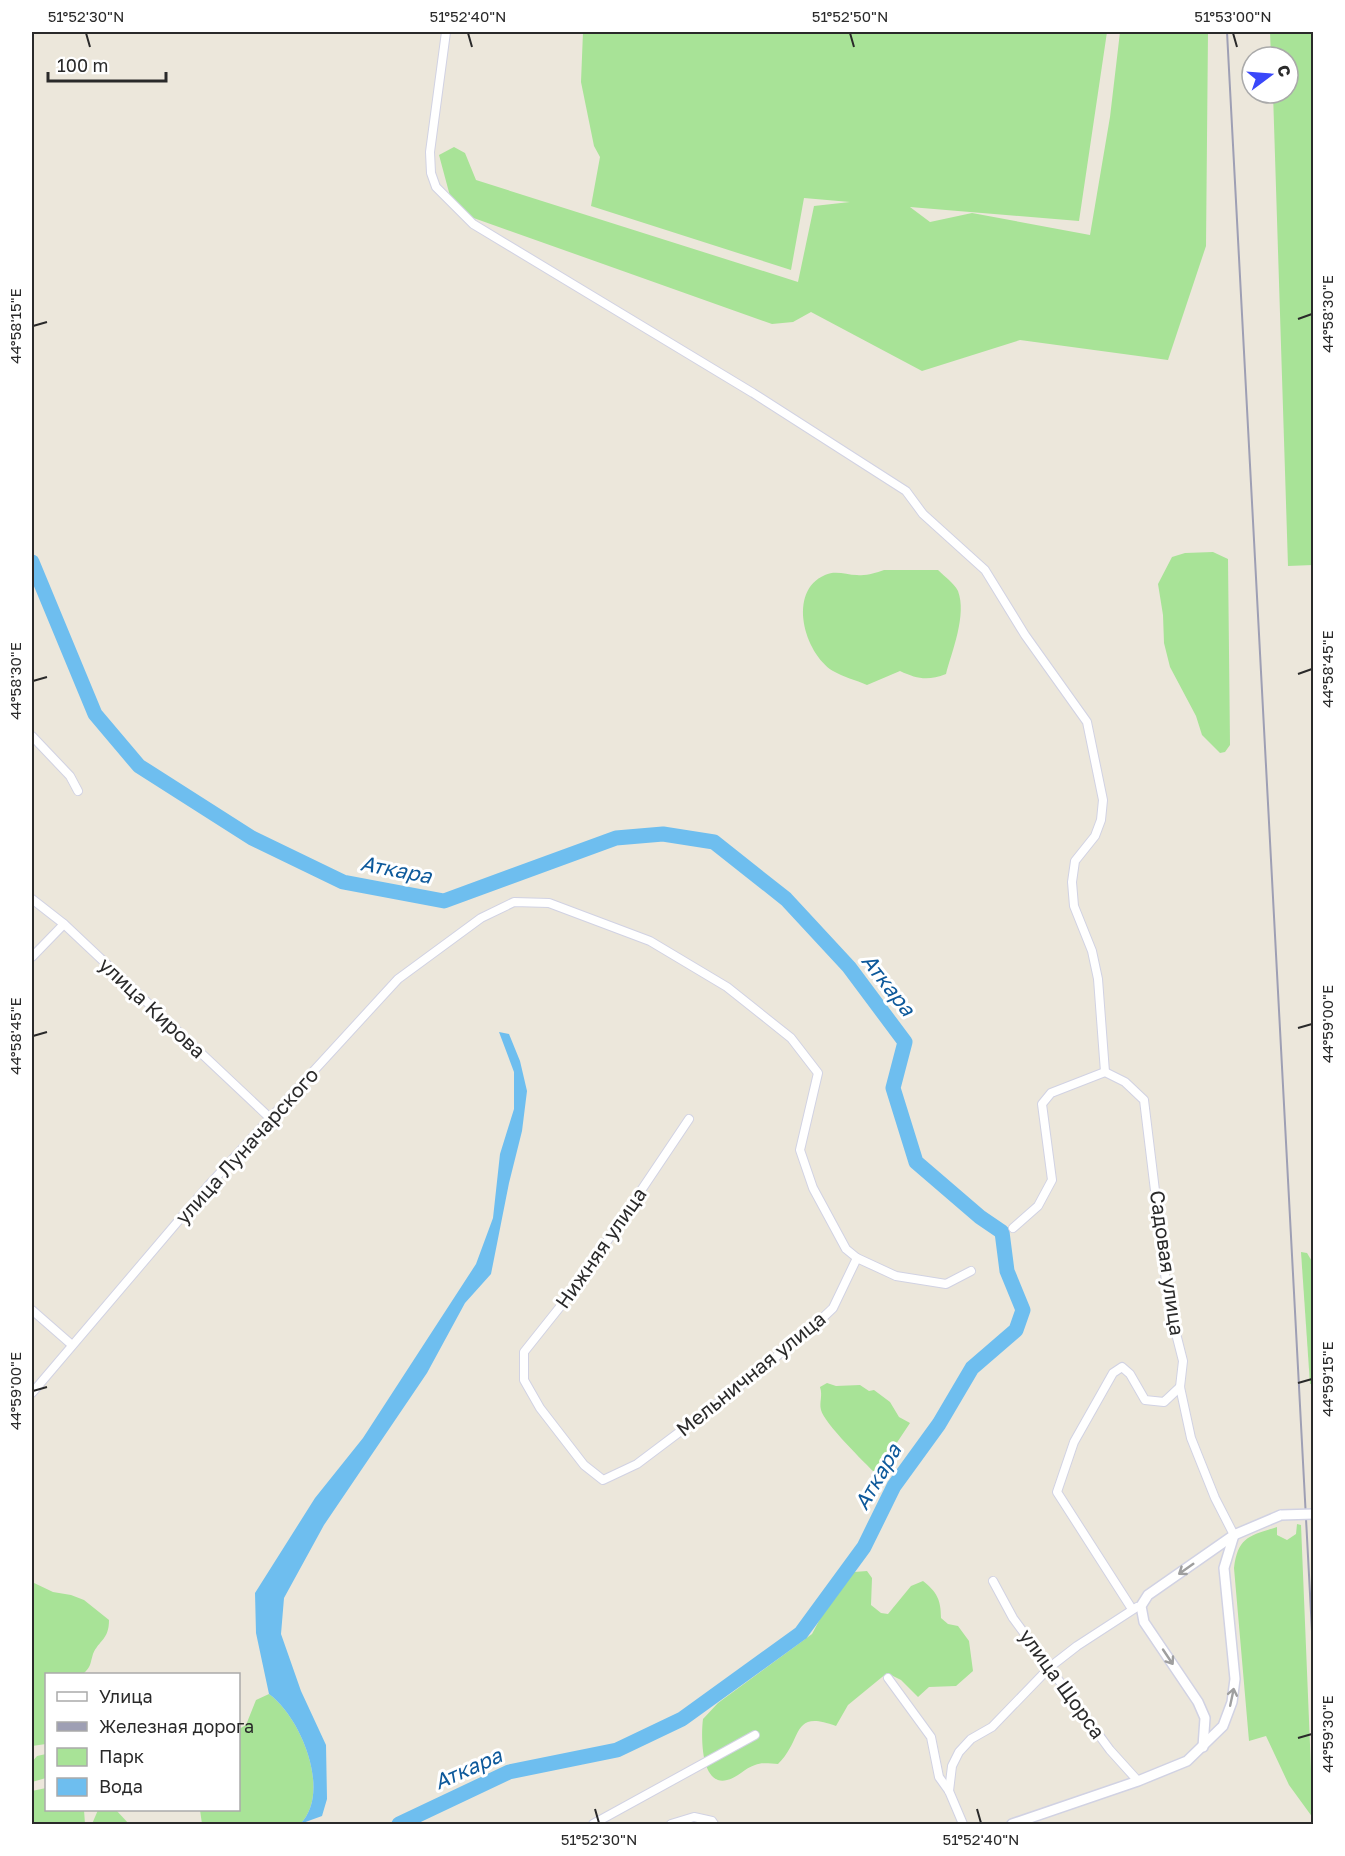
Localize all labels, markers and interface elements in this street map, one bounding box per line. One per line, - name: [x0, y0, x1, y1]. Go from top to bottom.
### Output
- text: 51°52'30"N: [48, 7, 124, 25]
- text: 51°52'40"N: [429, 7, 507, 25]
- text: 51°52'50"N: [812, 7, 888, 25]
- text: 51°53'00"N: [1194, 7, 1272, 25]
- scale bar: [48, 45, 166, 83]
- north arrow: [1240, 45, 1300, 105]
- text: 100 m: [57, 54, 108, 76]
- text: С: [1273, 63, 1296, 79]
- text: 44°58'30"E: [1318, 275, 1336, 353]
- text: 44°58'15"E: [6, 288, 24, 364]
- text: 44°58'45"E: [1318, 630, 1336, 708]
- text: 44°58'30"E: [6, 642, 24, 720]
- water label: Аткара: [359, 849, 435, 889]
- water label: Аткара: [856, 948, 922, 1021]
- street label: улица Кирова: [95, 952, 211, 1063]
- text: 44°59'00"E: [1318, 985, 1336, 1063]
- text: 44°58'45"E: [6, 997, 24, 1075]
- street label: улица Луначарского: [170, 1062, 323, 1229]
- street label: Нижняя улица: [550, 1182, 651, 1312]
- street label: Садовая улица: [1146, 1189, 1190, 1337]
- street label: Мельничная улица: [671, 1306, 830, 1441]
- text: 44°59'15"E: [1318, 1341, 1336, 1417]
- text: 44°59'00"E: [6, 1352, 24, 1430]
- water label: Аткара: [848, 1438, 907, 1514]
- one-way arrow: [1179, 1563, 1195, 1575]
- street label: улица Щорса: [1015, 1624, 1111, 1743]
- one-way arrow: [1162, 1648, 1174, 1664]
- legend: [45, 1673, 240, 1811]
- text: Улица: [99, 1685, 153, 1707]
- one-way arrow: [1227, 1688, 1238, 1708]
- text: 44°59'30"E: [1318, 1695, 1336, 1773]
- text: Железная дорога: [99, 1715, 254, 1737]
- water label: Аткара: [430, 1741, 507, 1795]
- text: Парк: [99, 1745, 144, 1767]
- text: Вода: [99, 1775, 143, 1797]
- text: 51°52'30"N: [561, 1830, 637, 1848]
- text: 51°52'40"N: [942, 1830, 1020, 1848]

